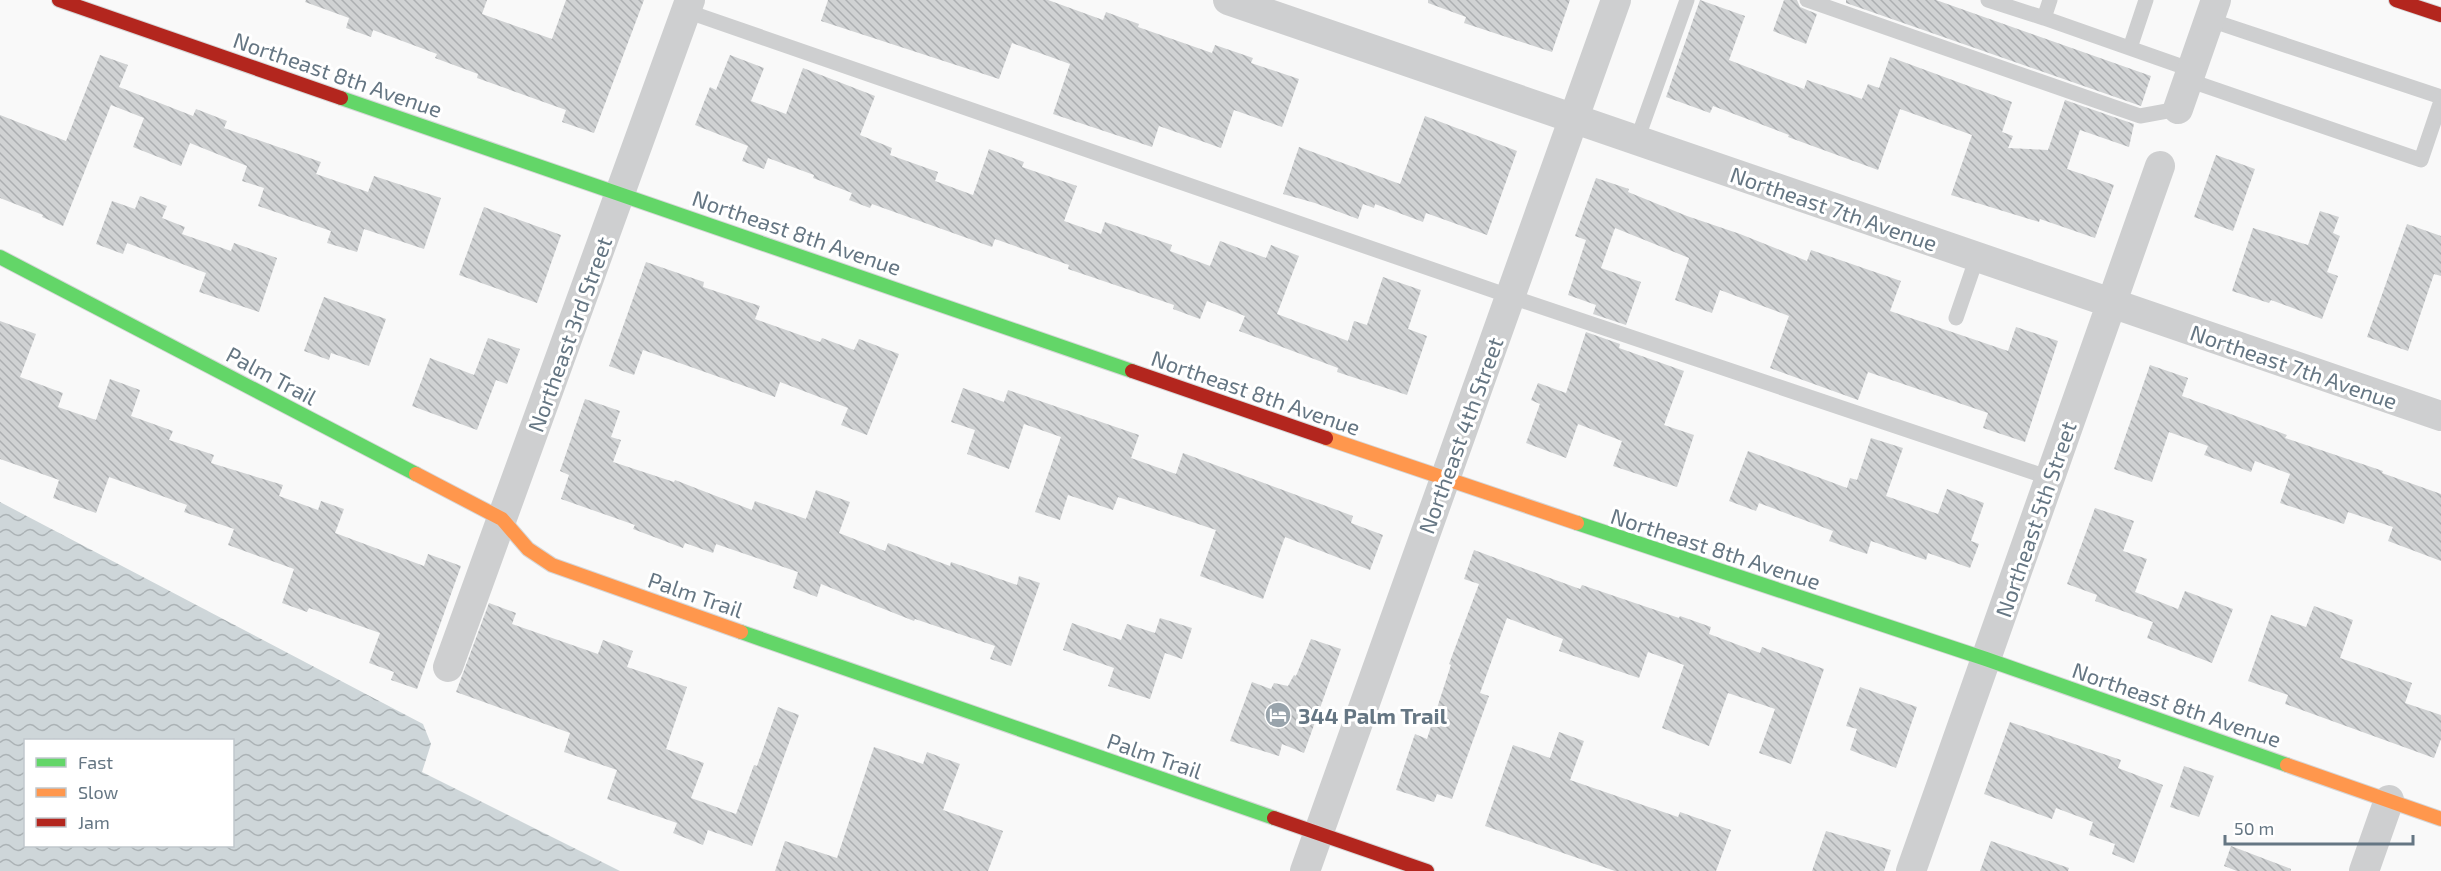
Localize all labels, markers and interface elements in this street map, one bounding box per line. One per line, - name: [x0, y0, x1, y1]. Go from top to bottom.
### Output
- street label: Northeast 8th Avenue: [230, 26, 446, 122]
- street label: Northeast 7th Avenue: [1727, 160, 1941, 256]
- street label: Northeast 8th Avenue: [689, 184, 905, 280]
- street label: Northeast 3rd Street: [522, 233, 616, 435]
- street label: Northeast 7th Avenue: [2187, 318, 2401, 414]
- street label: Northeast 4th Street: [1412, 333, 1508, 537]
- street label: Palm Trail: [222, 340, 322, 410]
- street label: Northeast 8th Avenue: [1148, 344, 1364, 440]
- street label: Northeast 5th Street: [1989, 418, 2081, 620]
- street label: Northeast 8th Avenue: [1608, 502, 1824, 594]
- street label: Palm Trail: [645, 566, 747, 623]
- street label: Northeast 8th Avenue: [2069, 656, 2285, 752]
- hotel icon: 344 Palm Trail: [1263, 700, 1293, 730]
- place label: 344 Palm Trail: [1298, 702, 1448, 728]
- street label: Palm Trail: [1104, 727, 1206, 784]
- legend: [24, 739, 234, 847]
- text: Fast: [78, 751, 113, 773]
- text: Slow: [78, 781, 119, 803]
- scale bar: [2225, 808, 2412, 846]
- text: Jam: [78, 811, 110, 833]
- text: 50 m: [2234, 817, 2274, 839]

